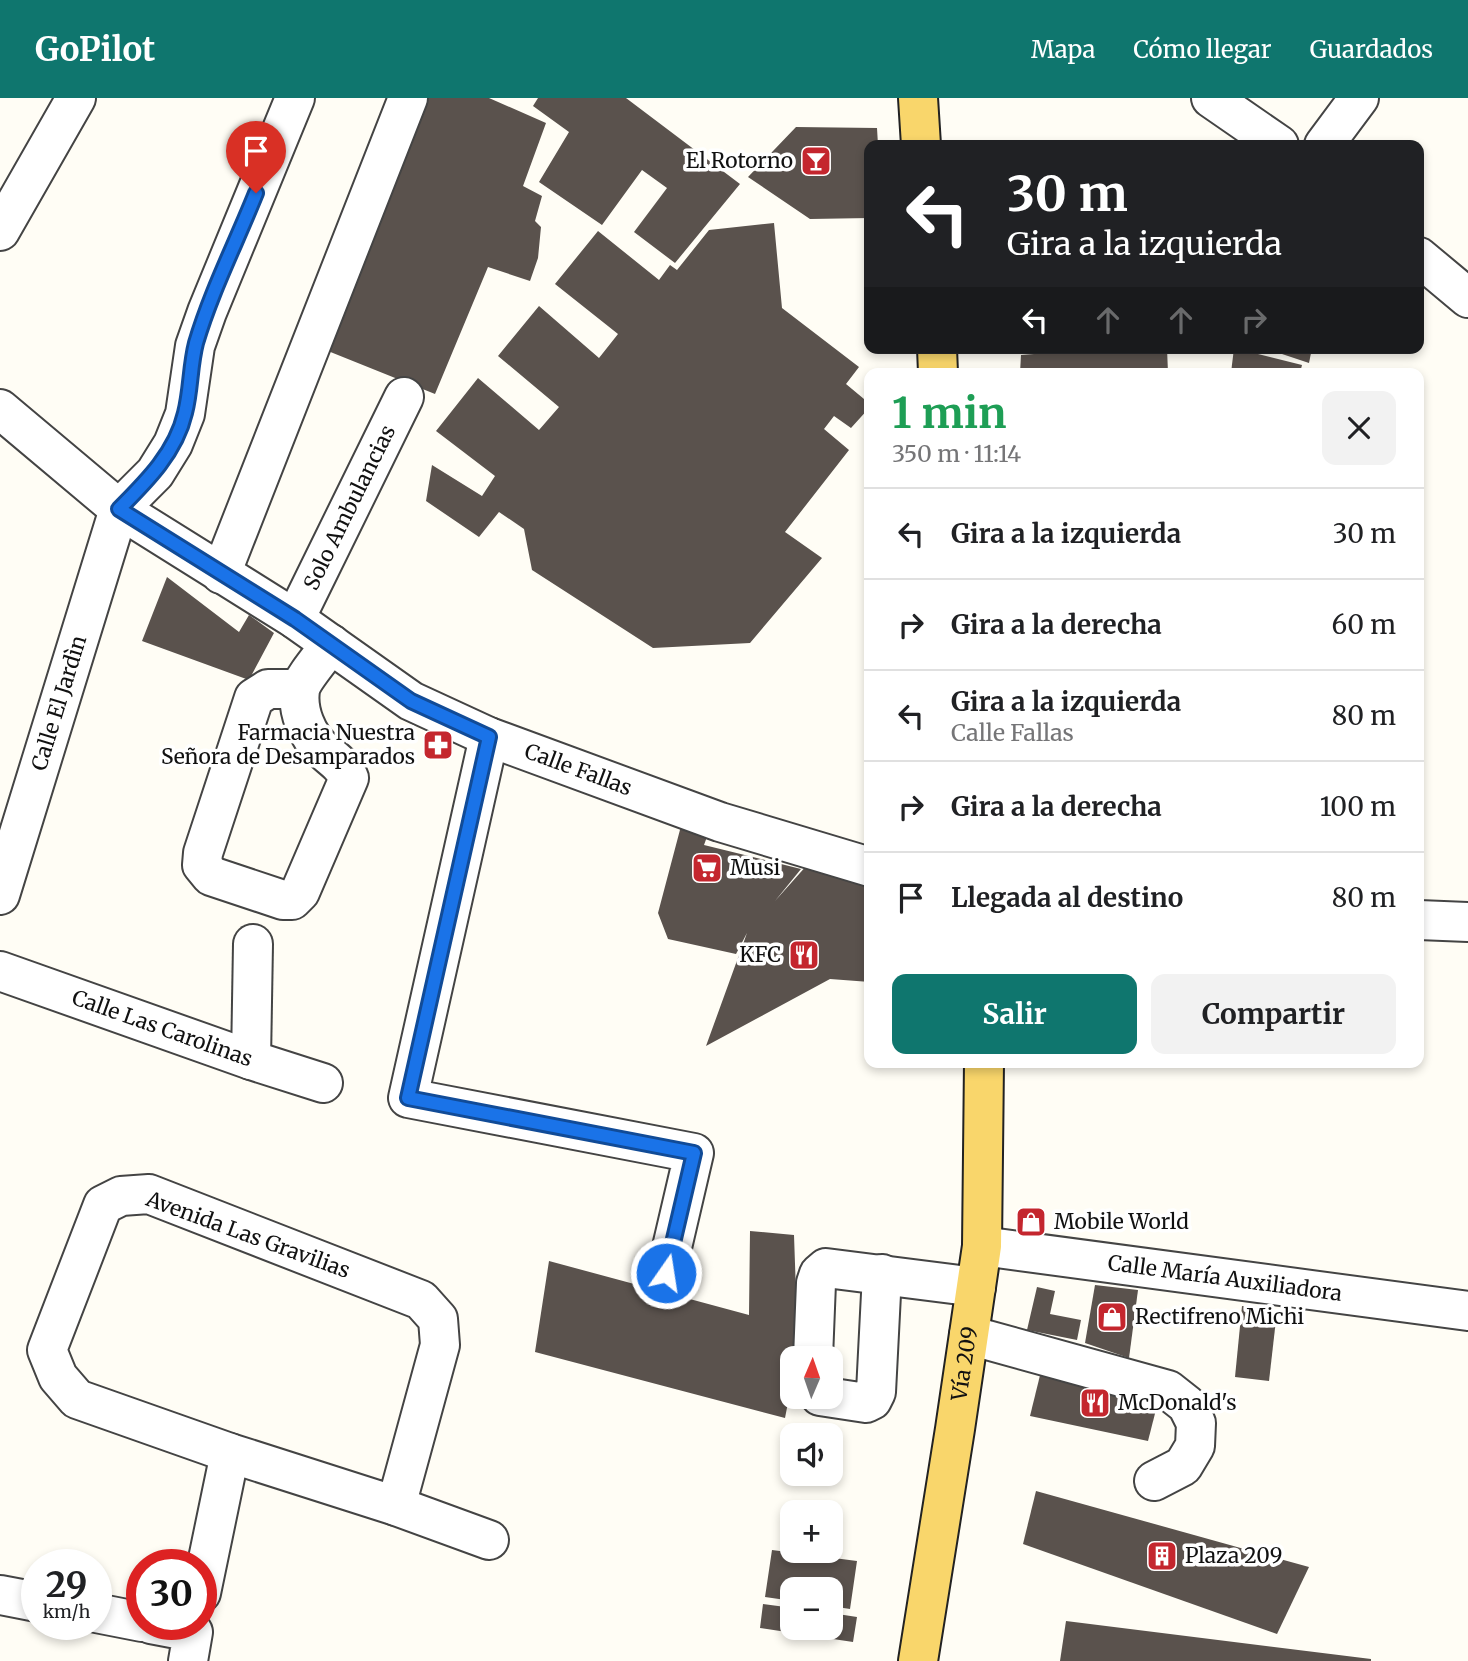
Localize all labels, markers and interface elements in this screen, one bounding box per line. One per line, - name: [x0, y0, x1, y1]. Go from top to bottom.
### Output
- text: GoPilot: [35, 29, 155, 70]
- text: Mapa: [1031, 34, 1095, 65]
- text: Cómo llegar: [1133, 34, 1272, 65]
- text: Guardados: [1310, 34, 1433, 65]
- pin: [226, 121, 286, 193]
- icon: arrive: [237, 132, 275, 170]
- bar icon: El Rotorno: [799, 144, 833, 178]
- place label: El Rotorno: [686, 147, 793, 174]
- text: 30 m: [1007, 163, 1128, 224]
- icon: left: [892, 168, 983, 259]
- text: Gira a la izquierda: [1007, 224, 1282, 264]
- icon: left: [1016, 301, 1054, 339]
- icon: ahead: [1089, 301, 1127, 339]
- icon: ahead: [1162, 301, 1200, 339]
- icon: right: [1235, 301, 1273, 339]
- text: 1 min: [892, 387, 1006, 439]
- button: close: [1322, 391, 1396, 465]
- street label: Solo Ambulancias: [297, 421, 401, 594]
- text: 350 m · 11:14: [892, 439, 1021, 468]
- icon: left: [892, 515, 930, 553]
- text: Gira a la izquierda: [951, 517, 1181, 550]
- text: 30 m: [1333, 517, 1396, 550]
- icon: right: [892, 606, 930, 644]
- text: Gira a la derecha: [951, 608, 1162, 641]
- text: 60 m: [1332, 608, 1396, 641]
- street label: Calle El Jardìn: [25, 632, 92, 774]
- text: Gira a la izquierda: [951, 685, 1181, 718]
- icon: left: [892, 697, 930, 735]
- text: 80 m: [1332, 699, 1396, 732]
- text: Calle Fallas: [951, 718, 1074, 747]
- place label: Farmacia Nuestra Señora de Desamparados: [161, 719, 415, 770]
- pharmacy icon: Farmacia Nuestra Señora de Desamparados: [421, 728, 455, 762]
- street label: Calle Fallas: [521, 737, 636, 801]
- icon: right: [892, 788, 930, 826]
- text: Gira a la derecha: [951, 790, 1162, 823]
- text: 100 m: [1320, 790, 1396, 823]
- supermarket icon: Musi: [690, 851, 724, 885]
- place label: Musi: [730, 854, 780, 881]
- icon: arrive: [892, 879, 930, 917]
- text: Llegada al destino: [951, 881, 1183, 914]
- text: 80 m: [1332, 881, 1396, 914]
- restaurant icon: KFC: [787, 938, 821, 972]
- place label: KFC: [739, 941, 781, 968]
- button: Salir: [892, 974, 1137, 1054]
- button: Compartir: [1151, 974, 1396, 1054]
- street label: Calle Las Carolinas: [68, 984, 256, 1072]
- street label: Avenida Las Gravilias: [142, 1185, 354, 1284]
- shop icon: Mobile World: [1014, 1205, 1048, 1239]
- place label: Mobile World: [1054, 1208, 1189, 1235]
- position arrow: [629, 1236, 703, 1310]
- street label: Calle María Auxiliadora: [1106, 1249, 1344, 1307]
- shop icon: Rectifreno Michi: [1095, 1300, 1129, 1334]
- place label: Rectifreno Michi: [1135, 1303, 1304, 1330]
- street label: Vía 209: [945, 1325, 983, 1404]
- north arrow: [780, 1346, 844, 1409]
- map controls: [780, 1346, 843, 1640]
- restaurant icon: McDonald's: [1078, 1386, 1112, 1420]
- place label: McDonald's: [1118, 1389, 1237, 1416]
- button: sound: [780, 1423, 843, 1486]
- button: +: [780, 1500, 843, 1563]
- building icon: Plaza 209: [1145, 1539, 1179, 1573]
- place label: Plaza 209: [1185, 1542, 1282, 1569]
- speed limit sign: 30: [126, 1549, 217, 1640]
- text: 29: [46, 1563, 87, 1607]
- button: −: [780, 1577, 843, 1640]
- text: km/h: [43, 1600, 90, 1623]

